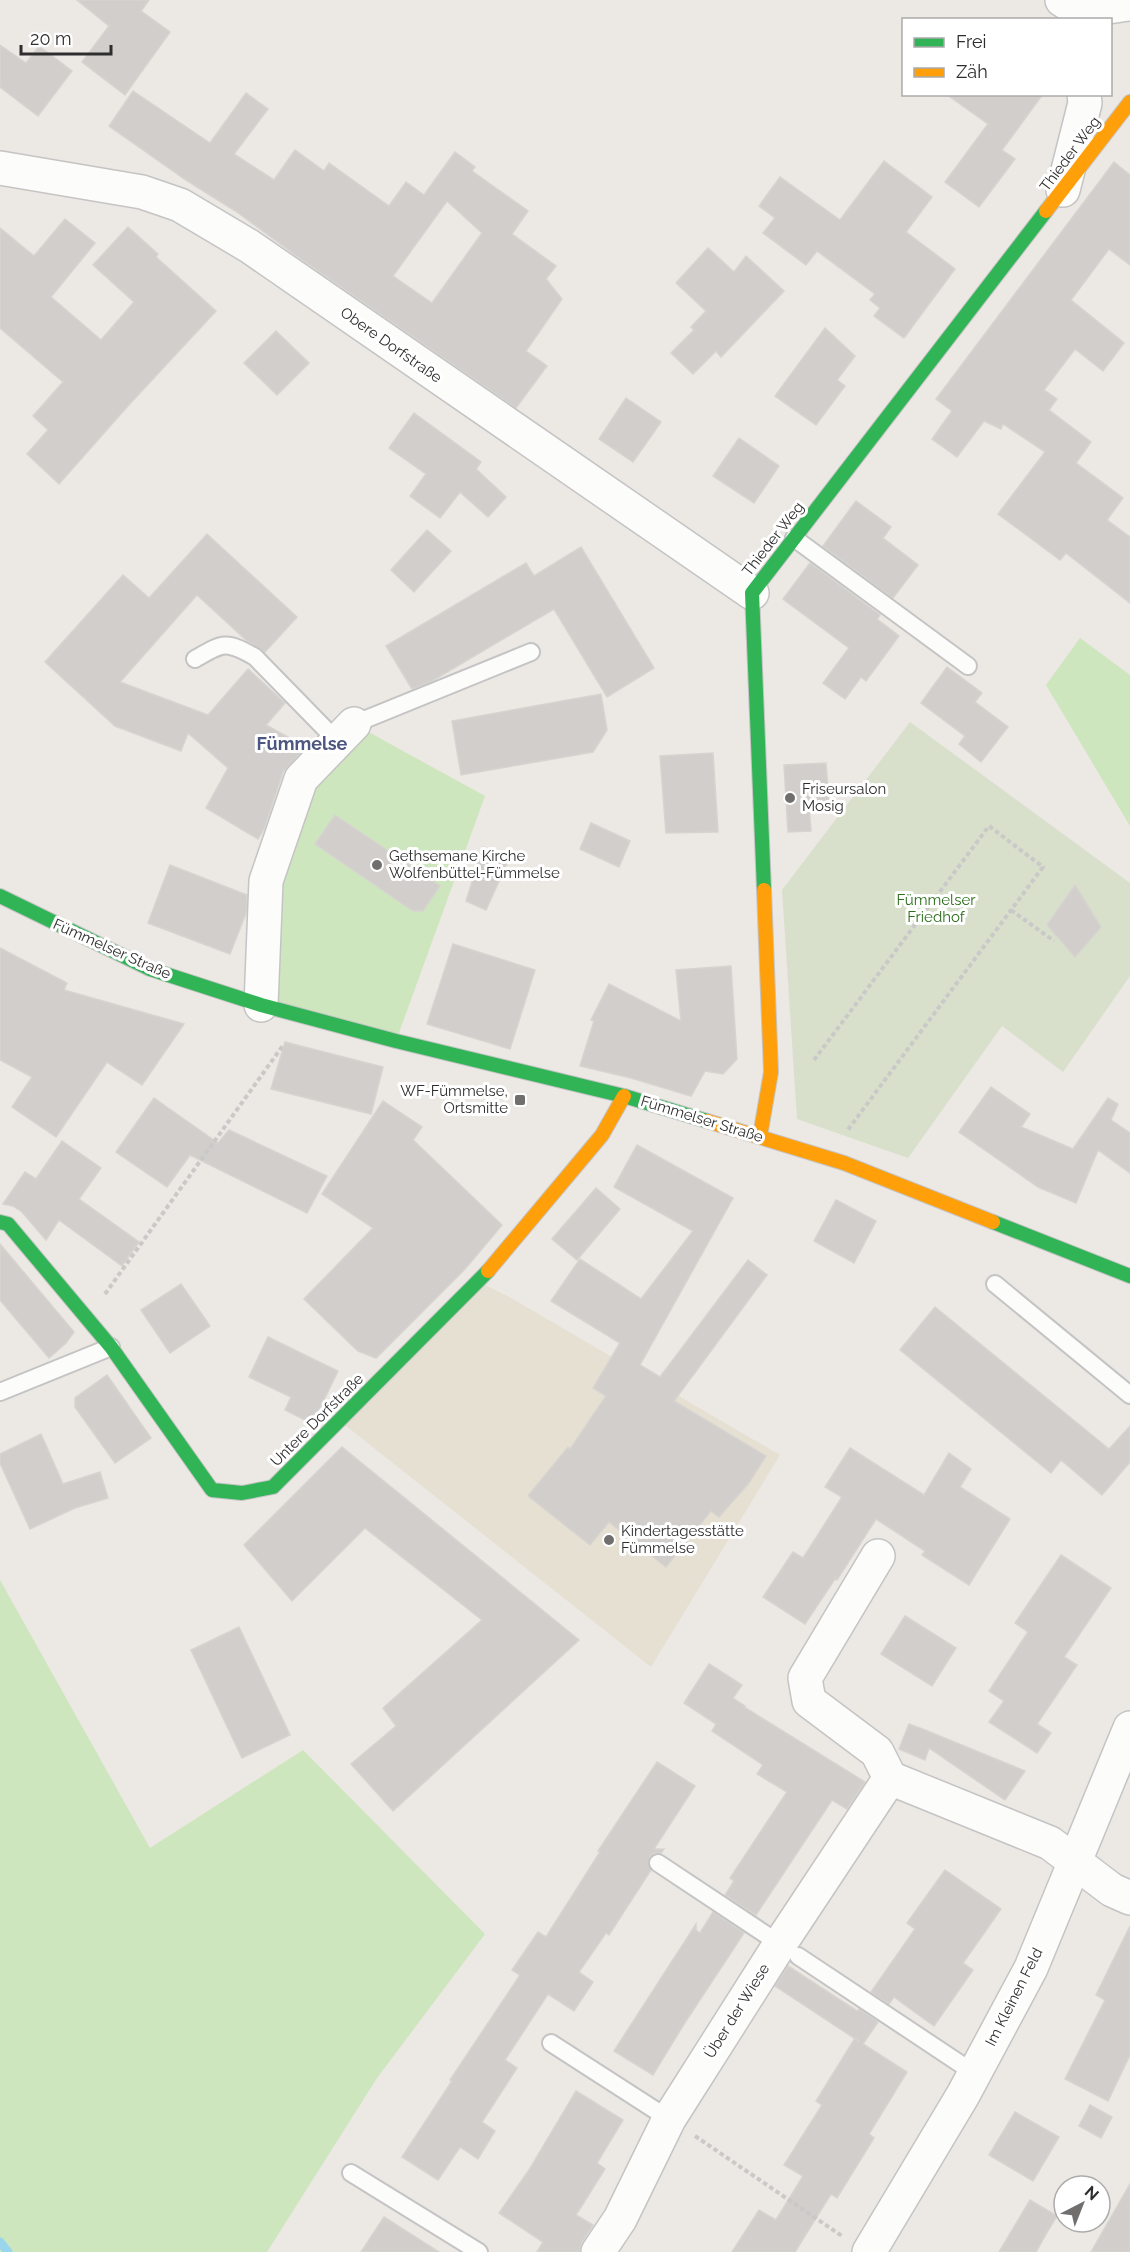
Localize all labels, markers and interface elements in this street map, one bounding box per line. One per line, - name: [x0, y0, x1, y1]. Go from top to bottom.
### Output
- scale bar: [21, 18, 111, 56]
- legend: [902, 18, 1112, 96]
- text: 20 m: [30, 28, 72, 49]
- text: Frei: [956, 31, 986, 52]
- text: Zäh: [956, 61, 988, 82]
- street label: Thieder Weg: [1036, 113, 1104, 195]
- street label: Obere Dorfstraße: [337, 303, 445, 387]
- street label: Thieder Weg: [738, 498, 808, 580]
- district label: Fümmelse: [257, 733, 348, 754]
- place label: Friseursalon Mosig: [802, 780, 886, 815]
- marker: Friseursalon Mosig: [783, 791, 797, 805]
- place label: Gethsemane Kirche Wolfenbüttel-Fümmelse: [389, 847, 560, 882]
- marker: Gethsemane Kirche Wolfenbüttel-Fümmelse: [370, 858, 384, 872]
- park label: Fümmelser Friedhof: [896, 891, 976, 926]
- street label: Fümmelser Straße: [50, 915, 174, 983]
- place label: WF-Fümmelse, Ortsmitte: [400, 1082, 508, 1117]
- street label: Fümmelser Straße: [639, 1092, 766, 1146]
- marker: WF-Fümmelse, Ortsmitte: [513, 1093, 527, 1107]
- street label: Untere Dorfstraße: [267, 1370, 367, 1470]
- place label: Kindertagesstätte Fümmelse: [621, 1522, 744, 1557]
- marker: Kindertagesstätte Fümmelse: [602, 1533, 616, 1547]
- street label: Im Kleinen Feld: [982, 1945, 1046, 2049]
- street label: Über der Wiese: [700, 1960, 773, 2062]
- north arrow: [1052, 2174, 1112, 2234]
- text: N: [1081, 2182, 1103, 2204]

